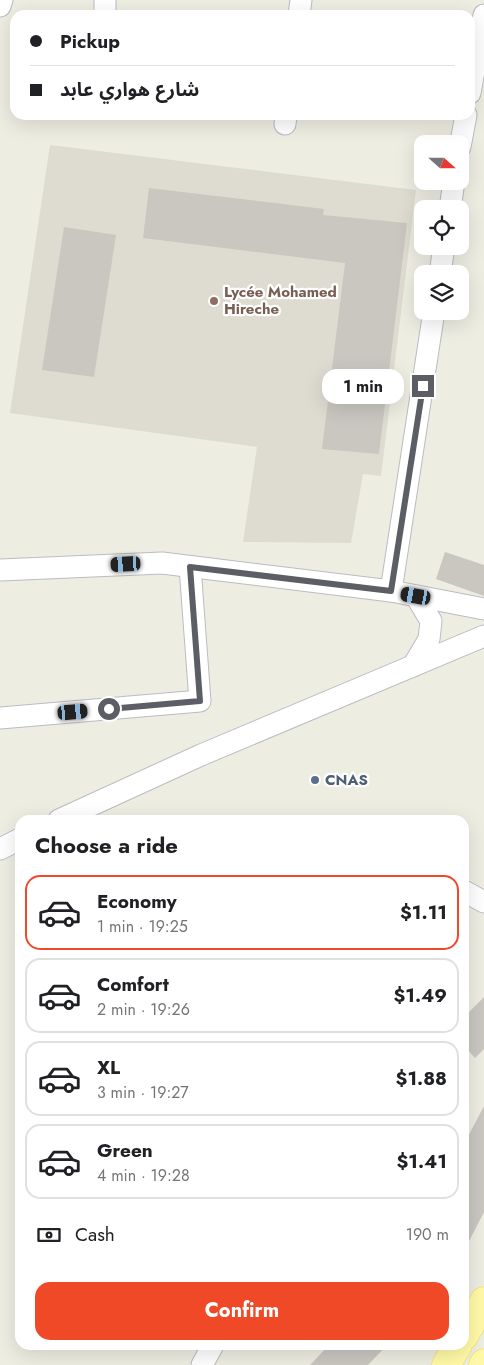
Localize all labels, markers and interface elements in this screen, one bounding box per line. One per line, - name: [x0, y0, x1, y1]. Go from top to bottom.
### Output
- text: Pickup: [60, 28, 120, 55]
- text: شارع هواري عابد: [60, 76, 199, 103]
- north arrow: [414, 135, 469, 190]
- map controls: [414, 135, 469, 320]
- button: locate: [414, 200, 469, 255]
- button: layers: [414, 265, 469, 320]
- place label: Lycée Mohamed Hireche: [224, 281, 337, 320]
- marker: Lycée Mohamed Hireche: [208, 295, 220, 307]
- callout: 1 min: [323, 368, 406, 404]
- text: 1 min: [343, 375, 383, 398]
- route end: [412, 375, 434, 397]
- car: [110, 556, 141, 572]
- car: [399, 586, 432, 606]
- route start: [98, 698, 120, 720]
- car: [57, 703, 88, 721]
- place label: CNAS: [325, 769, 368, 791]
- marker: CNAS: [309, 774, 321, 786]
- text: Choose a ride: [35, 829, 178, 861]
- text: Economy: [97, 888, 177, 915]
- icon: car: [37, 890, 82, 935]
- text: $1.11: [400, 899, 447, 926]
- text: 1 min · 19:25: [97, 915, 188, 938]
- text: Comfort: [97, 971, 169, 998]
- icon: car: [37, 973, 82, 1018]
- text: $1.49: [393, 982, 447, 1009]
- text: 2 min · 19:26: [97, 998, 190, 1021]
- text: XL: [97, 1054, 120, 1081]
- icon: car: [37, 1056, 82, 1101]
- text: $1.88: [396, 1065, 447, 1092]
- text: 3 min · 19:27: [97, 1081, 189, 1104]
- text: Green: [97, 1137, 153, 1164]
- icon: car: [37, 1139, 82, 1184]
- text: $1.41: [396, 1148, 447, 1175]
- text: 4 min · 19:28: [97, 1164, 190, 1187]
- icon: cash: [35, 1221, 63, 1249]
- text: Cash: [75, 1221, 115, 1248]
- text: 190 m: [406, 1223, 449, 1246]
- button: Confirm: [35, 1282, 449, 1340]

